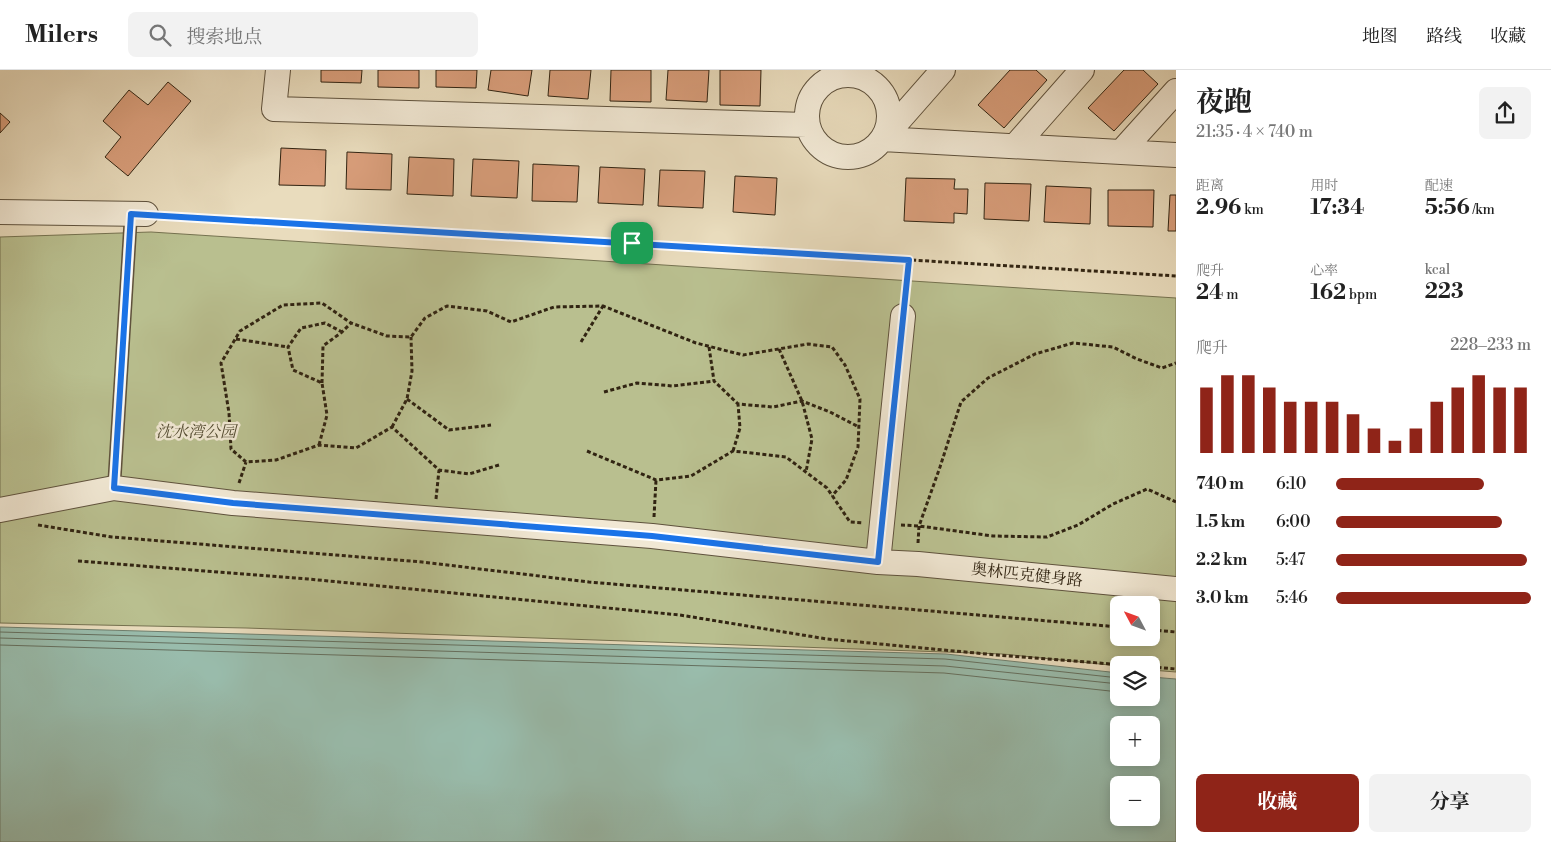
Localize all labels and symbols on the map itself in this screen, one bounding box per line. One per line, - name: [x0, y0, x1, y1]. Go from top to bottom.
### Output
- pin: [611, 222, 653, 264]
- park label: 沈水湾公园: [156, 422, 239, 442]
- street label: 奥林匹克健身路: [970, 559, 1084, 591]
- north arrow: [1110, 596, 1160, 646]

